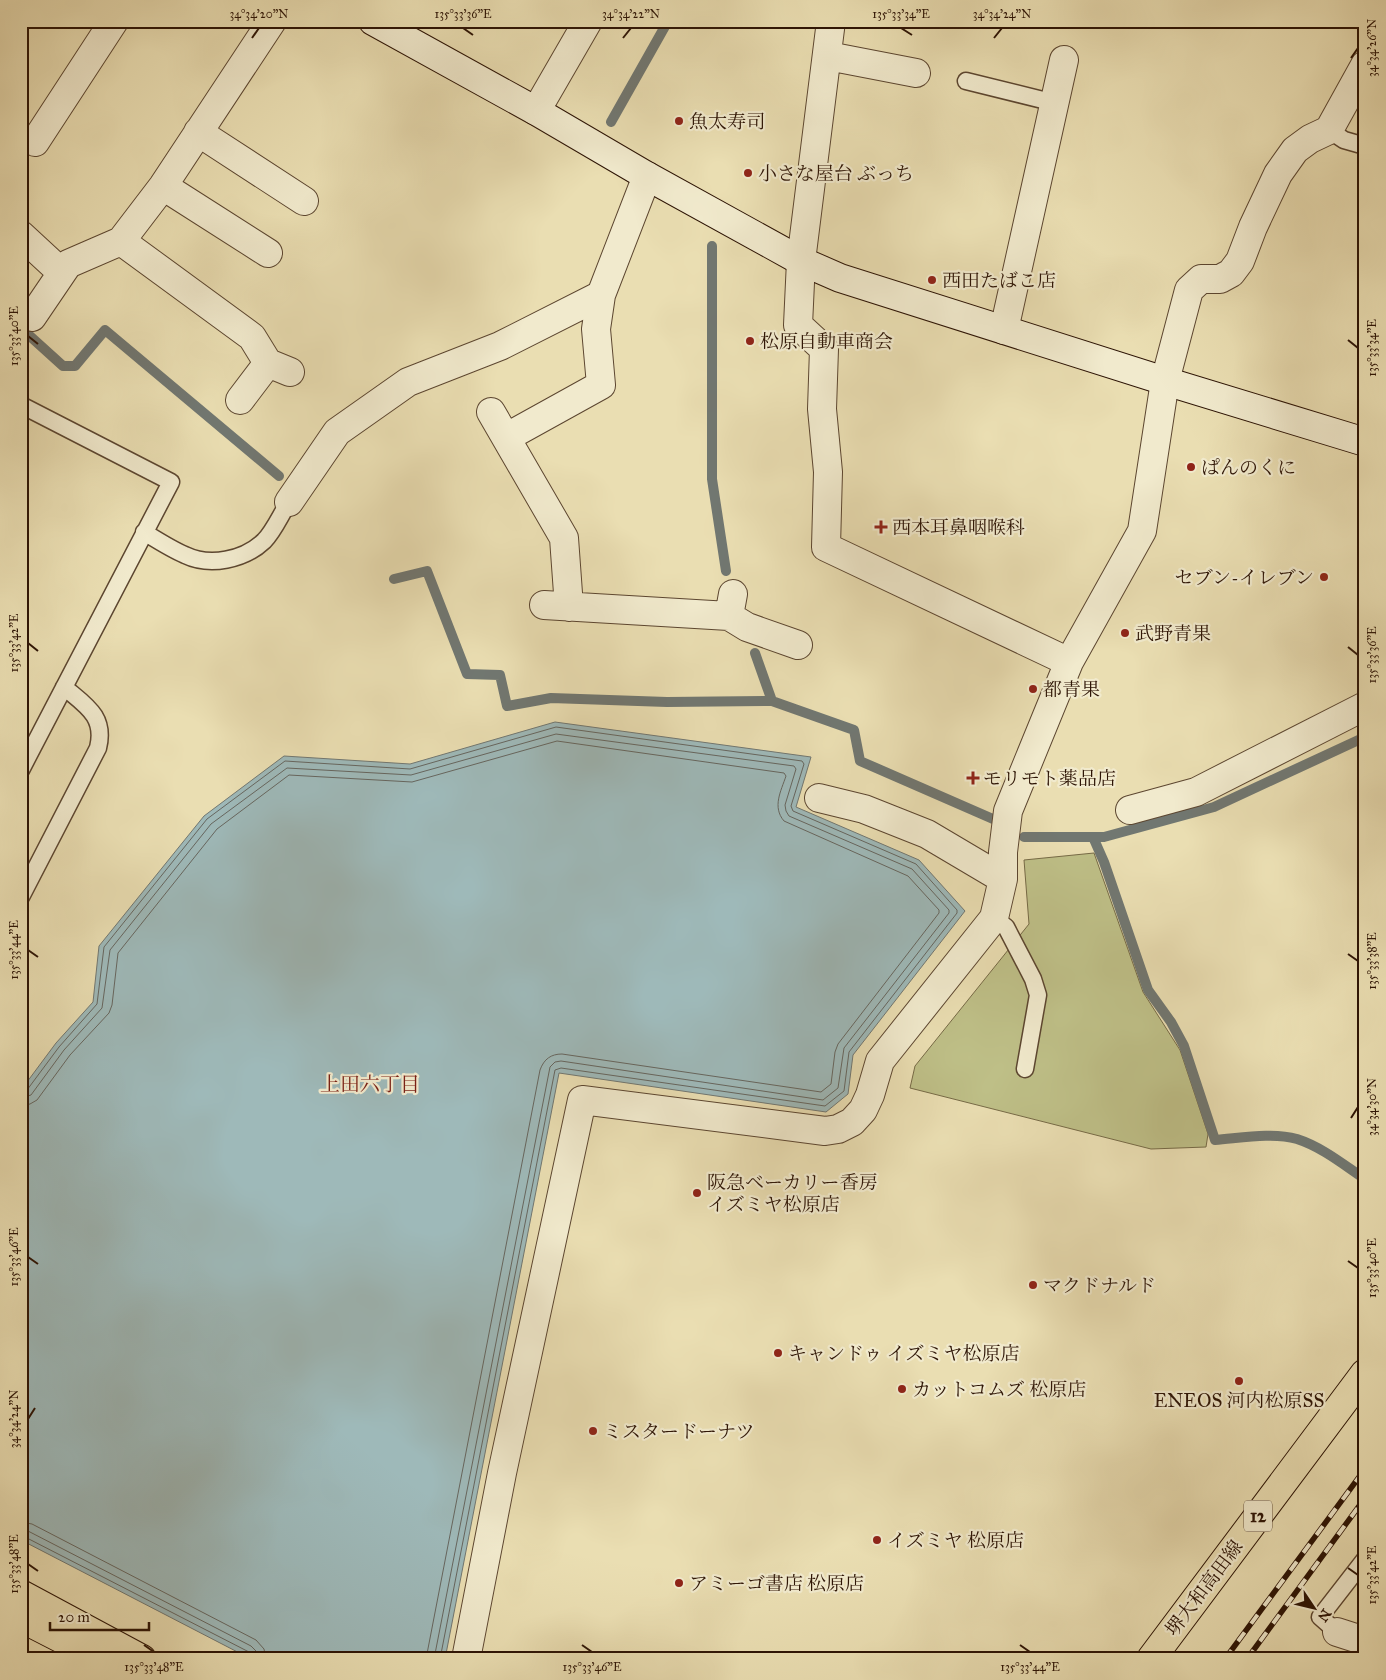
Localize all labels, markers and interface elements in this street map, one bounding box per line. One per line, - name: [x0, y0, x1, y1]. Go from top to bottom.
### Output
- text: 34°34'20"N: [230, 7, 288, 21]
- text: 135°33'36"E: [434, 7, 492, 21]
- text: 34°34'22"N: [602, 7, 660, 21]
- text: 135°33'34"E: [872, 7, 930, 21]
- text: 34°34'24"N: [973, 7, 1031, 21]
- text: 34°34'26"N: [1365, 19, 1379, 77]
- place label: 魚太寿司: [689, 110, 765, 133]
- marker: 魚太寿司: [673, 115, 685, 127]
- place label: 小さな屋台 ぶっち: [758, 162, 914, 185]
- marker: 小さな屋台 ぶっち: [742, 167, 754, 179]
- place label: 西田たばこ店: [942, 269, 1056, 292]
- marker: 西田たばこ店: [926, 274, 938, 286]
- text: 135°33'40"E: [7, 306, 21, 366]
- text: 135°33'34"E: [1365, 319, 1379, 377]
- place label: 松原自動車商会: [760, 330, 893, 353]
- marker: 松原自動車商会: [744, 335, 756, 347]
- place label: ぱんのくに: [1201, 456, 1296, 479]
- marker: ぱんのくに: [1185, 461, 1197, 473]
- place label: 西本耳鼻咽喉科: [892, 516, 1025, 539]
- marker: 西本耳鼻咽喉科: [874, 520, 888, 534]
- place label: セブン-イレブン: [1175, 566, 1314, 589]
- marker: セブン-イレブン: [1318, 571, 1330, 583]
- text: 135°33'42"E: [7, 613, 21, 672]
- place label: 武野青果: [1135, 622, 1211, 645]
- text: 135°33'36"E: [1365, 626, 1379, 684]
- marker: 武野青果: [1119, 627, 1131, 639]
- place label: 都青果: [1043, 678, 1100, 701]
- marker: 都青果: [1027, 683, 1039, 695]
- place label: モリモト薬品店: [983, 767, 1116, 790]
- marker: モリモト薬品店: [967, 772, 979, 784]
- text: 135°33'44"E: [7, 920, 21, 980]
- text: 135°33'38"E: [1365, 932, 1379, 990]
- district label: 上田六丁目: [320, 1072, 420, 1096]
- text: 34°34'30"N: [1365, 1078, 1379, 1136]
- place label: 阪急ベーカリー香房 イズミヤ松原店: [707, 1171, 878, 1216]
- marker: 阪急ベーカリー香房 イズミヤ松原店: [691, 1187, 703, 1199]
- text: 135°33'46"E: [7, 1227, 21, 1287]
- text: 135°33'40"E: [1365, 1238, 1379, 1298]
- place label: マクドナルド: [1043, 1274, 1156, 1297]
- marker: マクドナルド: [1027, 1279, 1039, 1291]
- place label: キャンドゥ イズミヤ松原店: [788, 1342, 1019, 1365]
- marker: キャンドゥ イズミヤ松原店: [772, 1347, 784, 1359]
- marker: ENEOS 河内松原SS: [1233, 1375, 1245, 1387]
- place label: カットコムズ 松原店: [912, 1378, 1086, 1401]
- marker: カットコムズ 松原店: [896, 1383, 908, 1395]
- place label: ENEOS 河内松原SS: [1154, 1389, 1324, 1412]
- text: 34°34'24"N: [7, 1390, 21, 1448]
- place label: ミスタードーナツ: [603, 1420, 755, 1443]
- marker: ミスタードーナツ: [587, 1425, 599, 1437]
- road number: 12: [1244, 1500, 1272, 1532]
- place label: イズミヤ 松原店: [887, 1529, 1024, 1552]
- text: 135°33'48"E: [7, 1534, 21, 1594]
- marker: イズミヤ 松原店: [871, 1534, 883, 1546]
- street label: 堺大和高田線: [1161, 1536, 1247, 1640]
- text: 135°33'42"E: [1365, 1545, 1379, 1604]
- place label: アミーゴ書店 松原店: [689, 1572, 864, 1595]
- marker: アミーゴ書店 松原店: [673, 1577, 685, 1589]
- north arrow: [1288, 1582, 1338, 1632]
- scale bar: [50, 1600, 149, 1632]
- text: N: [1314, 1605, 1335, 1625]
- text: 20 m: [58, 1608, 90, 1626]
- text: 135°33'48"E: [124, 1660, 184, 1674]
- text: 135°33'46"E: [562, 1660, 622, 1674]
- text: 135°33'44"E: [1000, 1660, 1060, 1674]

